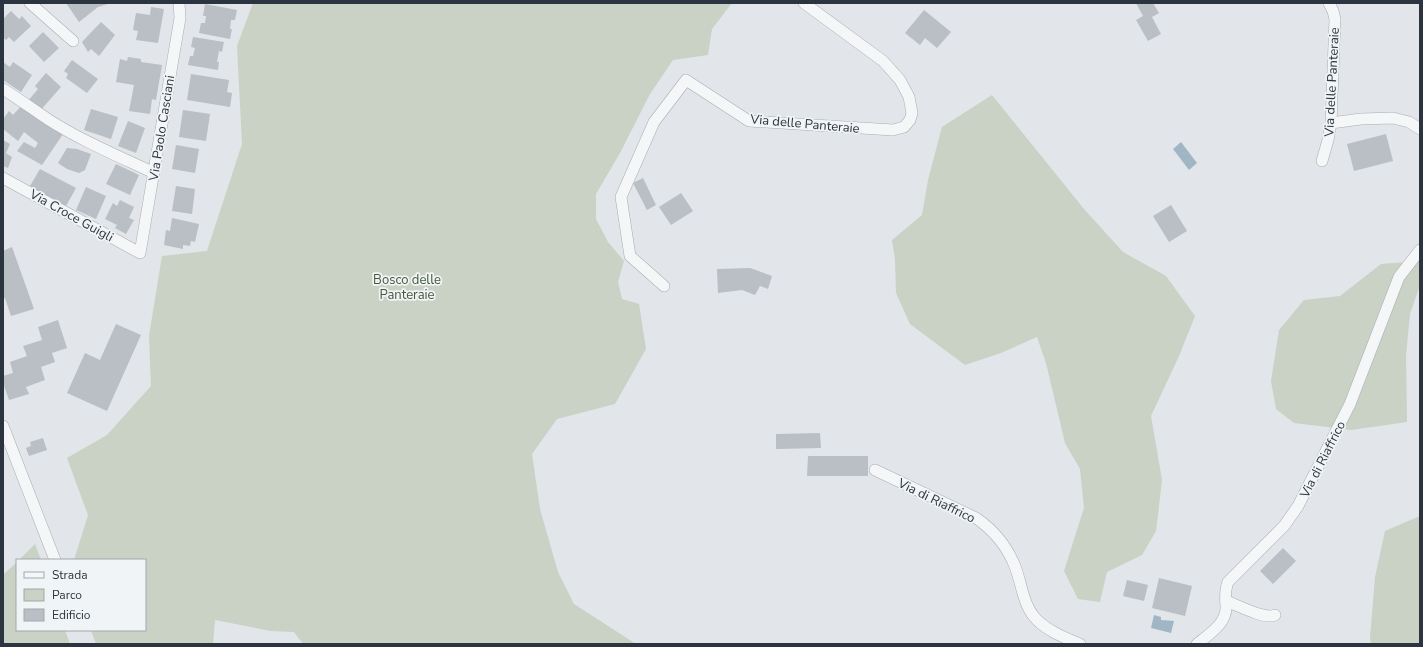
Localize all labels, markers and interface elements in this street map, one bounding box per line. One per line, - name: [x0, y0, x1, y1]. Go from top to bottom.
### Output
- street label: Via delle Panteraie: [1320, 27, 1344, 138]
- street label: Via Paolo Casciani: [145, 74, 179, 183]
- street label: Via delle Panteraie: [749, 110, 860, 138]
- street label: Via Croce Guigli: [26, 185, 117, 246]
- park label: Bosco delle Panteraie: [373, 271, 441, 304]
- street label: Via di Riaffrico: [1295, 418, 1350, 502]
- street label: Via di Riaffrico: [894, 474, 978, 527]
- legend: [16, 559, 146, 631]
- text: Strada: [52, 567, 88, 583]
- text: Parco: [52, 587, 82, 603]
- text: Edificio: [52, 607, 91, 623]

